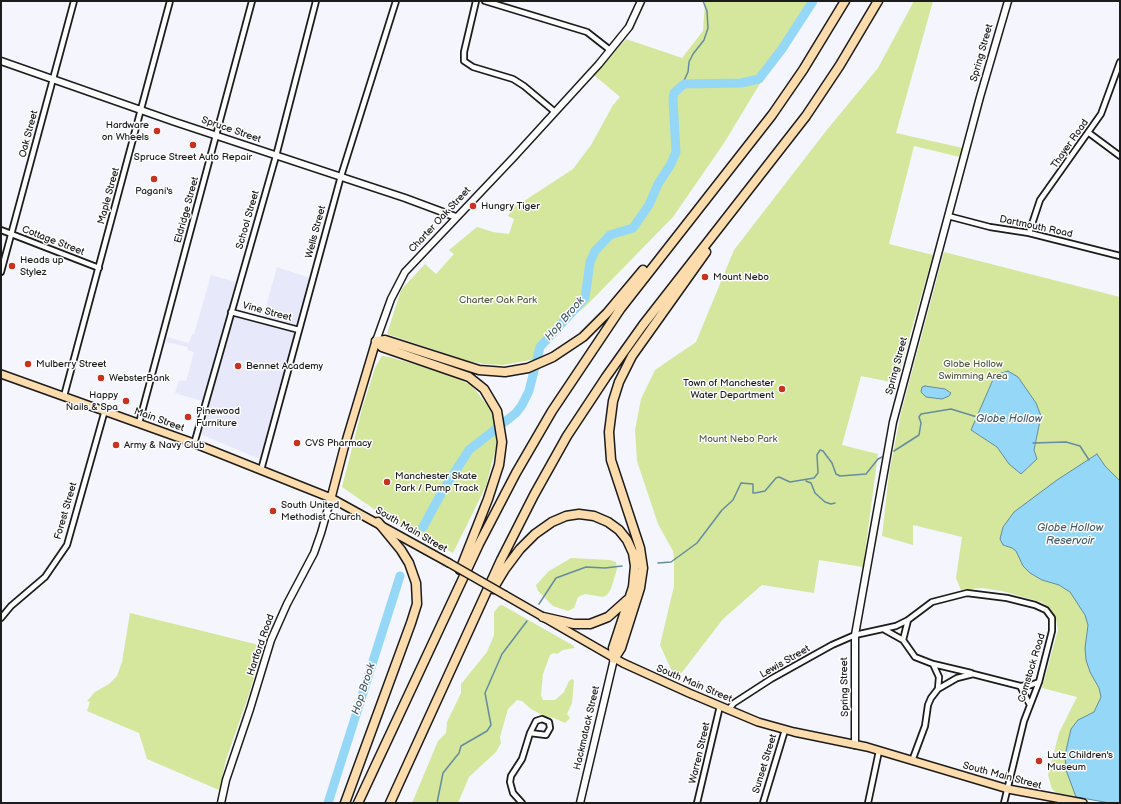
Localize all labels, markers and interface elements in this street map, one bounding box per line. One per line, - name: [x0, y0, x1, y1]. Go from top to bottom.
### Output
- street label: Spring Street: [968, 23, 996, 83]
- street label: Oak Street: [17, 109, 41, 159]
- street label: Spruce Street: [200, 114, 262, 146]
- street label: Thayer Road: [1049, 117, 1091, 171]
- place label: Hardware on Wheels: [102, 119, 149, 142]
- marker: Hardware on Wheels: [152, 126, 162, 136]
- marker: Spruce Street Auto Repair: [188, 140, 198, 150]
- place label: Spruce Street Auto Repair: [134, 151, 252, 163]
- street label: Maple Street: [96, 166, 122, 226]
- marker: Pagani's: [149, 174, 159, 184]
- street label: Eldridge Street: [172, 176, 202, 244]
- place label: Pagani's: [135, 185, 173, 197]
- street label: Charter Oak Street: [407, 185, 473, 255]
- street label: School Street: [234, 189, 262, 251]
- place label: Hungry Tiger: [481, 200, 540, 212]
- marker: Hungry Tiger: [468, 201, 478, 211]
- street label: Wells Street: [303, 204, 329, 260]
- street label: Dartmouth Road: [998, 213, 1074, 241]
- street label: Cottage Street: [20, 224, 86, 258]
- place label: Heads up Stylez: [20, 254, 64, 278]
- marker: Heads up Stylez: [7, 261, 17, 271]
- place label: Mount Nebo: [713, 271, 769, 283]
- marker: Mount Nebo: [700, 272, 710, 282]
- park label: Charter Oak Park: [459, 294, 537, 306]
- water label: Hop Brook: [542, 294, 588, 344]
- street label: Vine Street: [241, 300, 293, 324]
- street label: Spring Street: [884, 336, 910, 396]
- place label: Mulberry Street: [36, 358, 106, 370]
- park label: Globe Hollow Swimming Area: [938, 358, 1008, 382]
- marker: Mulberry Street: [23, 359, 33, 369]
- place label: Bennet Academy: [246, 360, 323, 372]
- marker: Bennet Academy: [233, 361, 243, 371]
- place label: WebsterBank: [109, 372, 169, 384]
- marker: WebsterBank: [96, 373, 106, 383]
- place label: Town of Manchester Water Department: [683, 377, 774, 400]
- marker: Town of Manchester Water Department: [777, 384, 787, 394]
- place label: Happy Nails & Spa: [66, 389, 118, 412]
- marker: Happy Nails & Spa: [121, 396, 131, 406]
- street label: Main Street: [132, 405, 186, 435]
- place label: Pinewood Furniture: [196, 405, 240, 428]
- marker: Pinewood Furniture: [183, 412, 193, 422]
- water label: Globe Hollow: [976, 412, 1042, 426]
- park label: Mount Nebo Park: [699, 433, 777, 445]
- place label: CVS Pharmacy: [305, 437, 372, 449]
- marker: CVS Pharmacy: [292, 438, 302, 448]
- place label: Army & Navy Club: [124, 439, 205, 451]
- marker: Army & Navy Club: [111, 440, 121, 450]
- place label: Manchester Skate Park / Pump Track: [395, 470, 478, 494]
- marker: Manchester Skate Park / Pump Track: [382, 477, 392, 487]
- street label: Forest Street: [52, 481, 80, 541]
- place label: South United Methodist Church: [281, 499, 361, 522]
- street label: South Main Street: [373, 505, 449, 555]
- marker: South United Methodist Church: [268, 506, 278, 516]
- water label: Globe Hollow Reservoir: [1037, 521, 1103, 547]
- street label: Hartford Road: [245, 613, 277, 677]
- street label: Comstock Road: [1016, 632, 1048, 704]
- street label: Lewis Street: [758, 643, 812, 681]
- street label: Spring Street: [838, 657, 852, 717]
- water label: Hop Brook: [349, 662, 379, 716]
- street label: South Main Street: [654, 663, 734, 705]
- street label: Hackmatack Street: [571, 685, 603, 771]
- street label: Warren Street: [687, 721, 713, 785]
- street label: Sunset Street: [750, 733, 780, 795]
- place label: Lutz Children's Museum: [1047, 749, 1113, 772]
- marker: Lutz Children's Museum: [1034, 756, 1044, 766]
- street label: South Main Street: [961, 760, 1043, 792]

